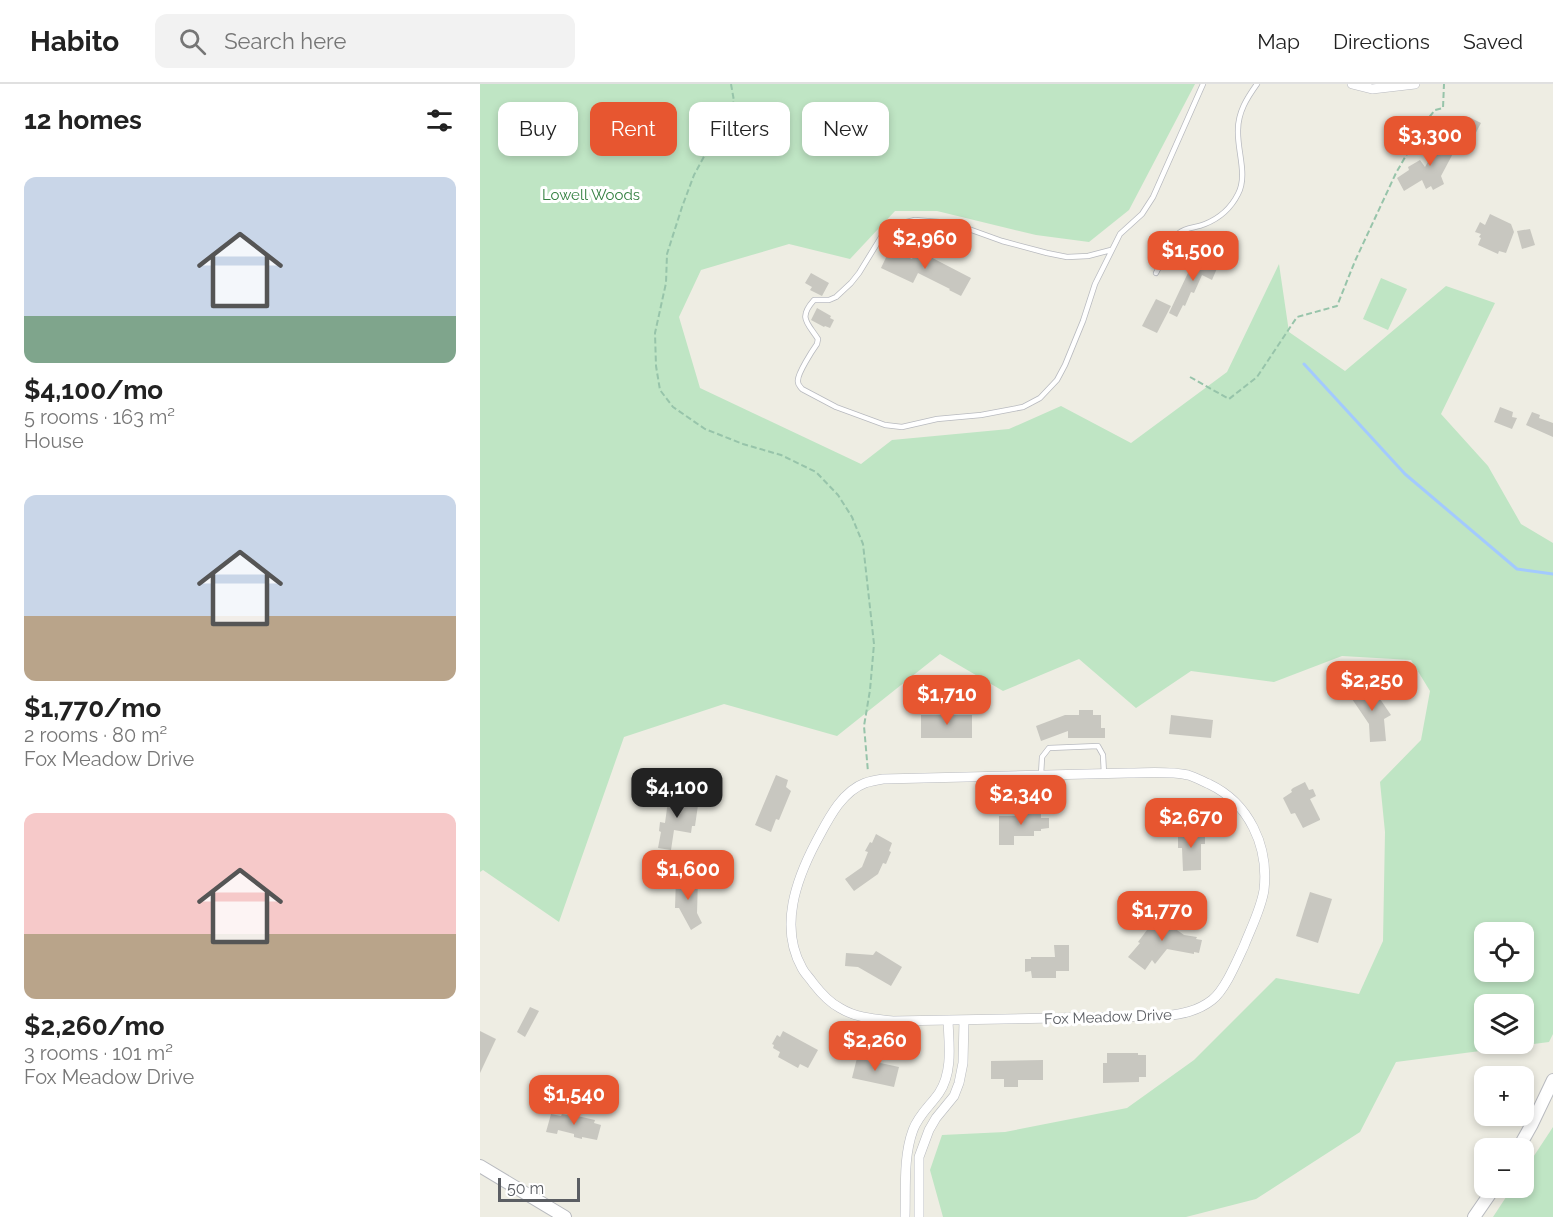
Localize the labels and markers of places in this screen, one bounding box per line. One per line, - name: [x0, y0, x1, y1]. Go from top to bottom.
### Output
- pin: $3,300: [1381, 116, 1479, 167]
- pin: $2,960: [876, 219, 974, 270]
- pin: $1,500: [1144, 231, 1242, 282]
- pin: $2,250: [1323, 661, 1421, 712]
- pin: $1,710: [898, 675, 996, 726]
- pin: $4,100: [628, 768, 726, 819]
- pin: $2,340: [972, 775, 1070, 826]
- pin: $2,670: [1142, 798, 1240, 849]
- pin: $1,600: [639, 850, 737, 901]
- pin: $1,770: [1113, 891, 1211, 942]
- pin: $2,260: [826, 1021, 924, 1072]
- pin: $1,540: [525, 1075, 623, 1126]

